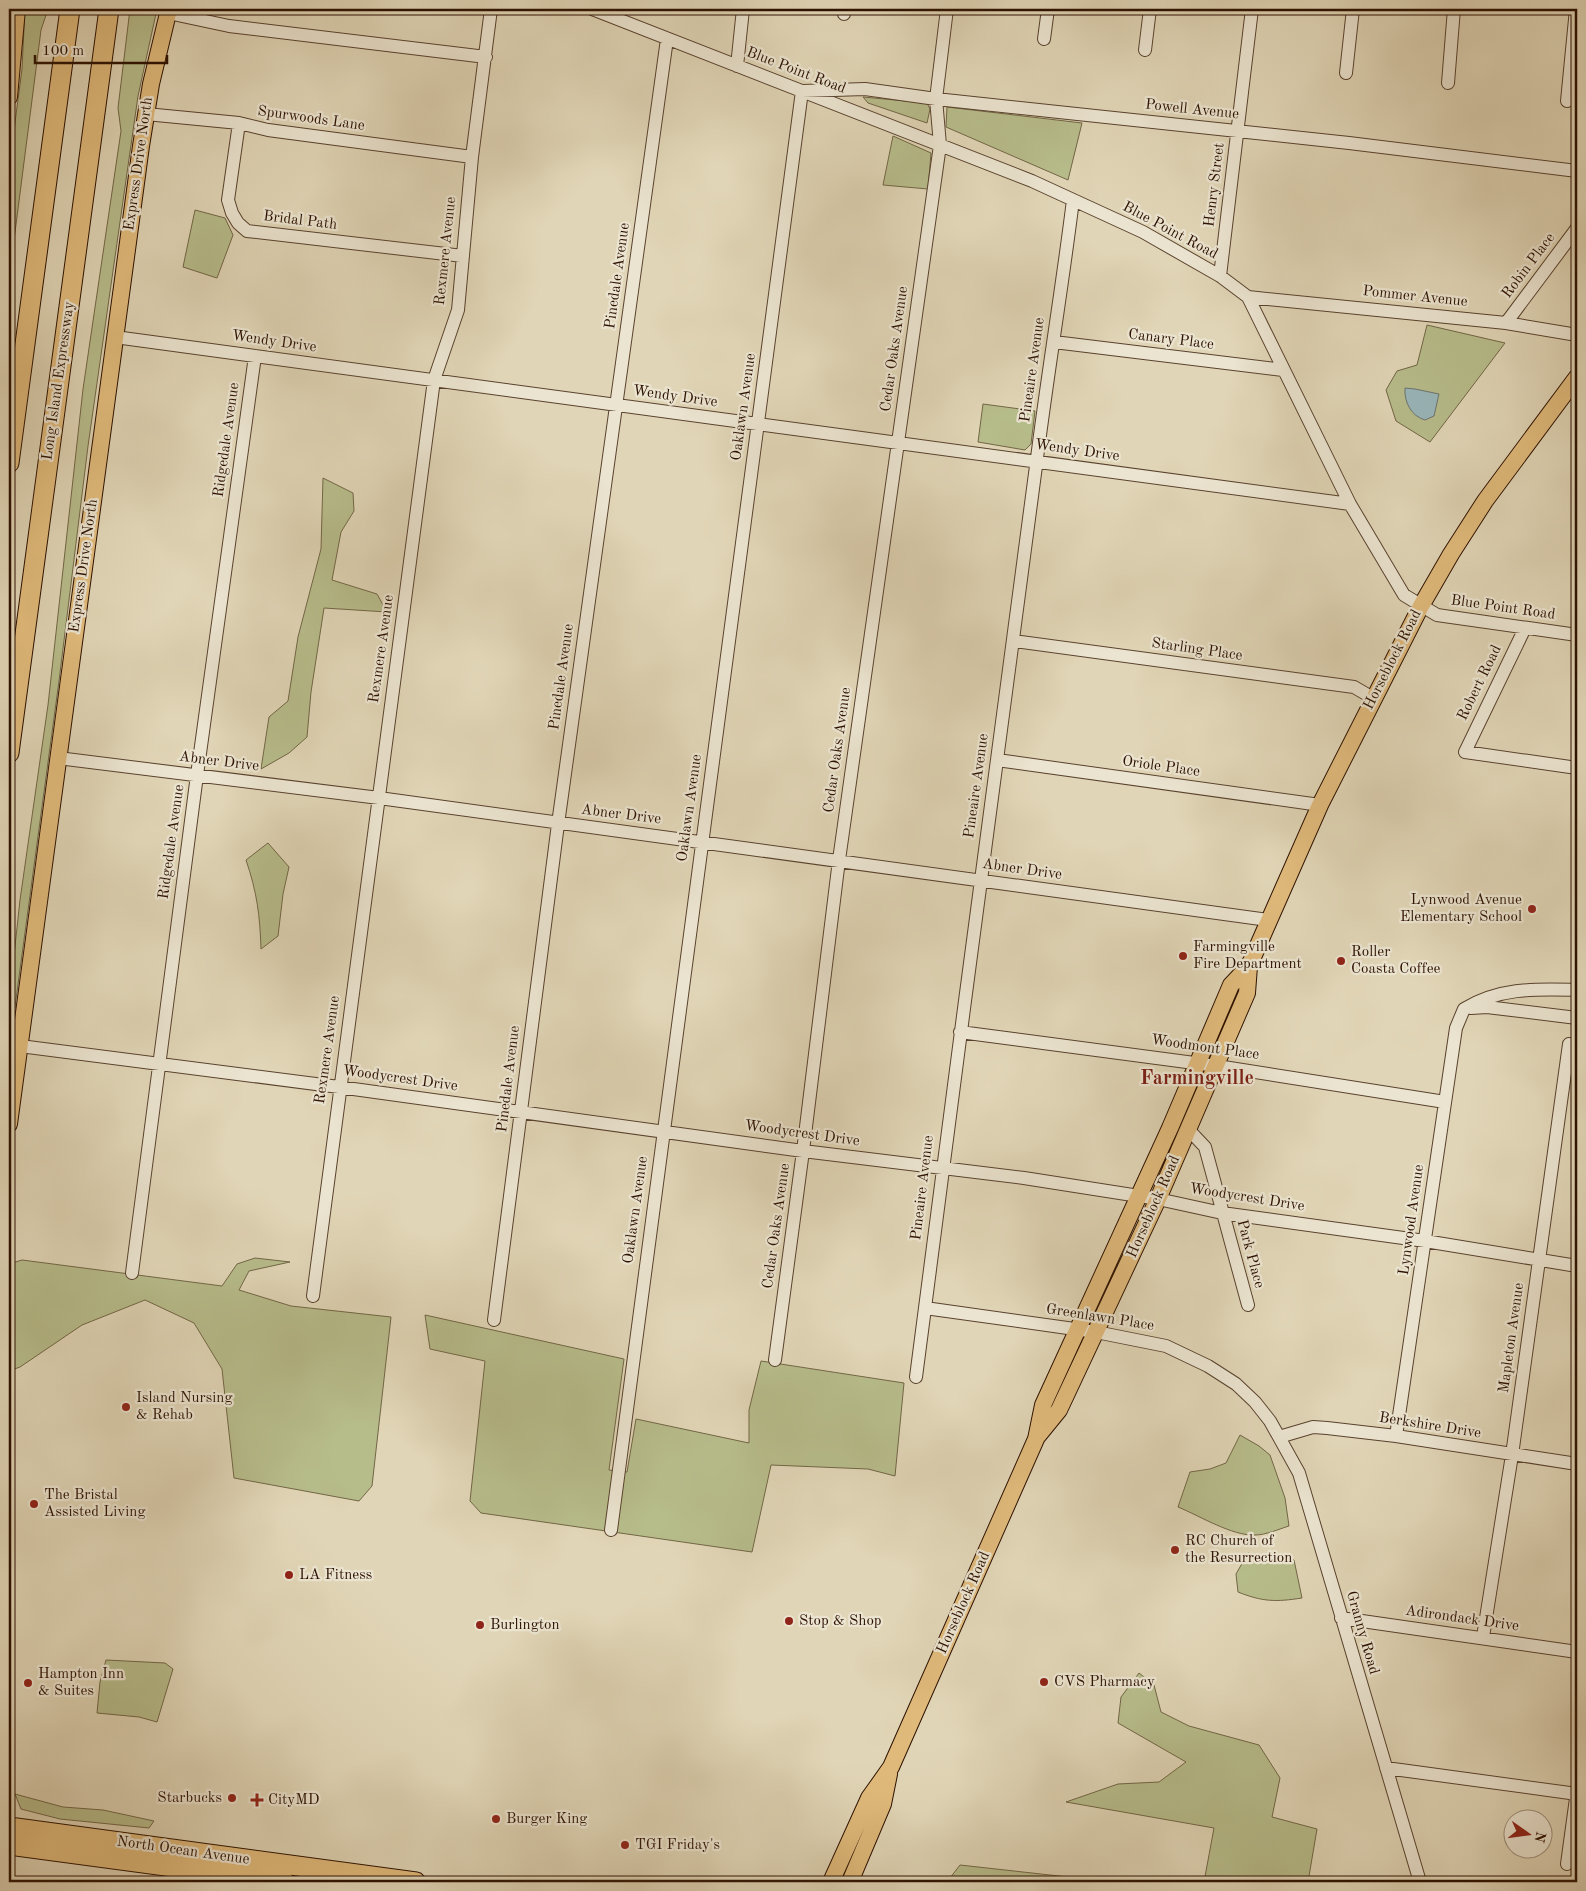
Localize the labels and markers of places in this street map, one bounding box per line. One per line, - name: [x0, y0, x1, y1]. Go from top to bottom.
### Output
- place label: Lynwood Avenue Elementary School: [1400, 893, 1522, 925]
- marker: Lynwood Avenue Elementary School: [1526, 903, 1538, 915]
- place label: Farmingville Fire Department: [1193, 940, 1302, 972]
- place label: Roller Coasta Coffee: [1351, 945, 1441, 977]
- marker: Farmingville Fire Department: [1177, 950, 1189, 962]
- marker: Roller Coasta Coffee: [1335, 955, 1347, 967]
- place label: Island Nursing & Rehab: [136, 1391, 232, 1423]
- marker: Island Nursing & Rehab: [120, 1401, 132, 1413]
- place label: The Bristal Assisted Living: [44, 1488, 146, 1520]
- marker: The Bristal Assisted Living: [28, 1498, 40, 1510]
- place label: RC Church of the Resurrection: [1185, 1534, 1292, 1566]
- marker: RC Church of the Resurrection: [1169, 1544, 1181, 1556]
- place label: LA Fitness: [299, 1568, 372, 1583]
- marker: LA Fitness: [283, 1569, 295, 1581]
- place label: Stop & Shop: [799, 1614, 882, 1629]
- marker: Stop & Shop: [783, 1615, 795, 1627]
- place label: Burlington: [490, 1618, 560, 1633]
- marker: Burlington: [474, 1619, 486, 1631]
- place label: Hampton Inn & Suites: [38, 1667, 124, 1699]
- place label: CVS Pharmacy: [1054, 1675, 1155, 1690]
- marker: CVS Pharmacy: [1038, 1676, 1050, 1688]
- marker: Hampton Inn & Suites: [22, 1677, 34, 1689]
- place label: Starbucks: [157, 1791, 222, 1806]
- marker: Starbucks: [226, 1792, 238, 1804]
- marker: CityMD: [250, 1793, 264, 1807]
- place label: CityMD: [268, 1793, 320, 1808]
- place label: Burger King: [506, 1812, 587, 1827]
- marker: Burger King: [490, 1813, 502, 1825]
- place label: TGI Friday's: [635, 1838, 720, 1853]
- marker: TGI Friday's: [619, 1839, 631, 1851]

